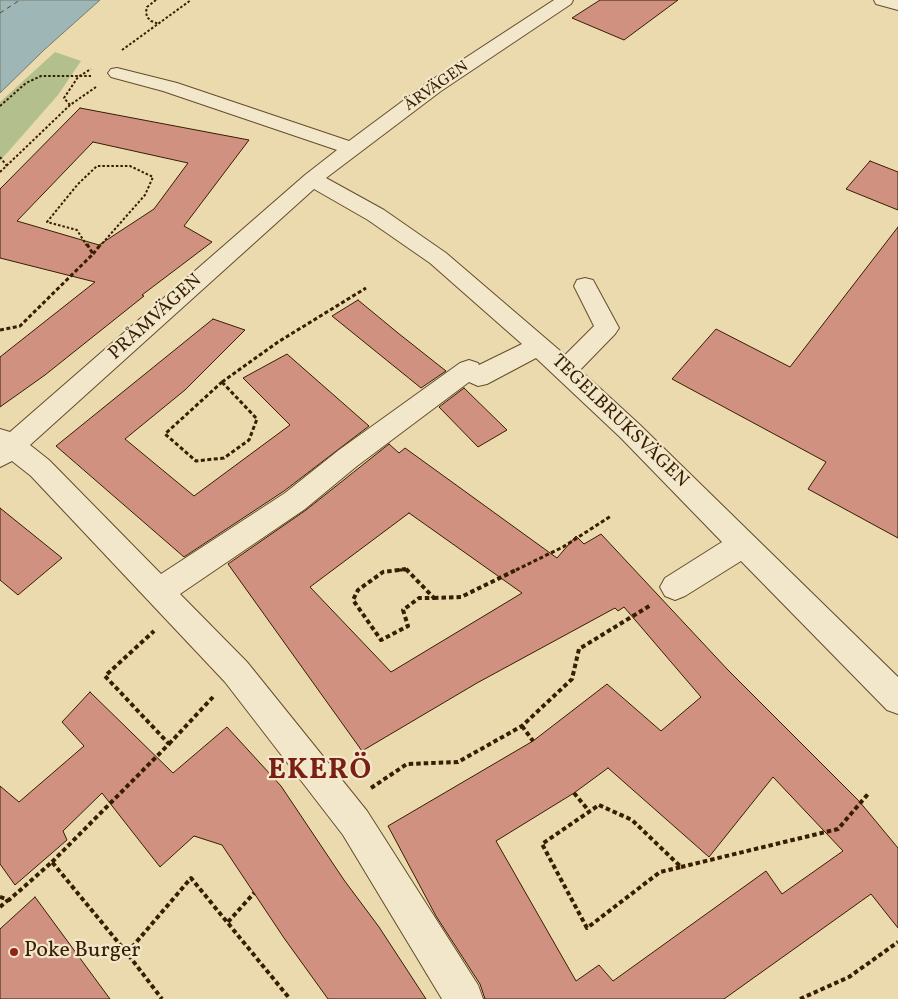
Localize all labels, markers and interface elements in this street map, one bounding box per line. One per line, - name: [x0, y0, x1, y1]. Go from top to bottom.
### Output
- street label: ÅRVÄGEN: [401, 58, 473, 116]
- street label: PRÅMVÄGEN: [105, 270, 207, 366]
- street label: TEGELBRUKSVÄGEN: [546, 351, 692, 493]
- district label: EKERÖ: [267, 756, 373, 790]
- place label: Poke Burger: [24, 939, 141, 965]
- marker: Poke Burger: [8, 946, 20, 958]

